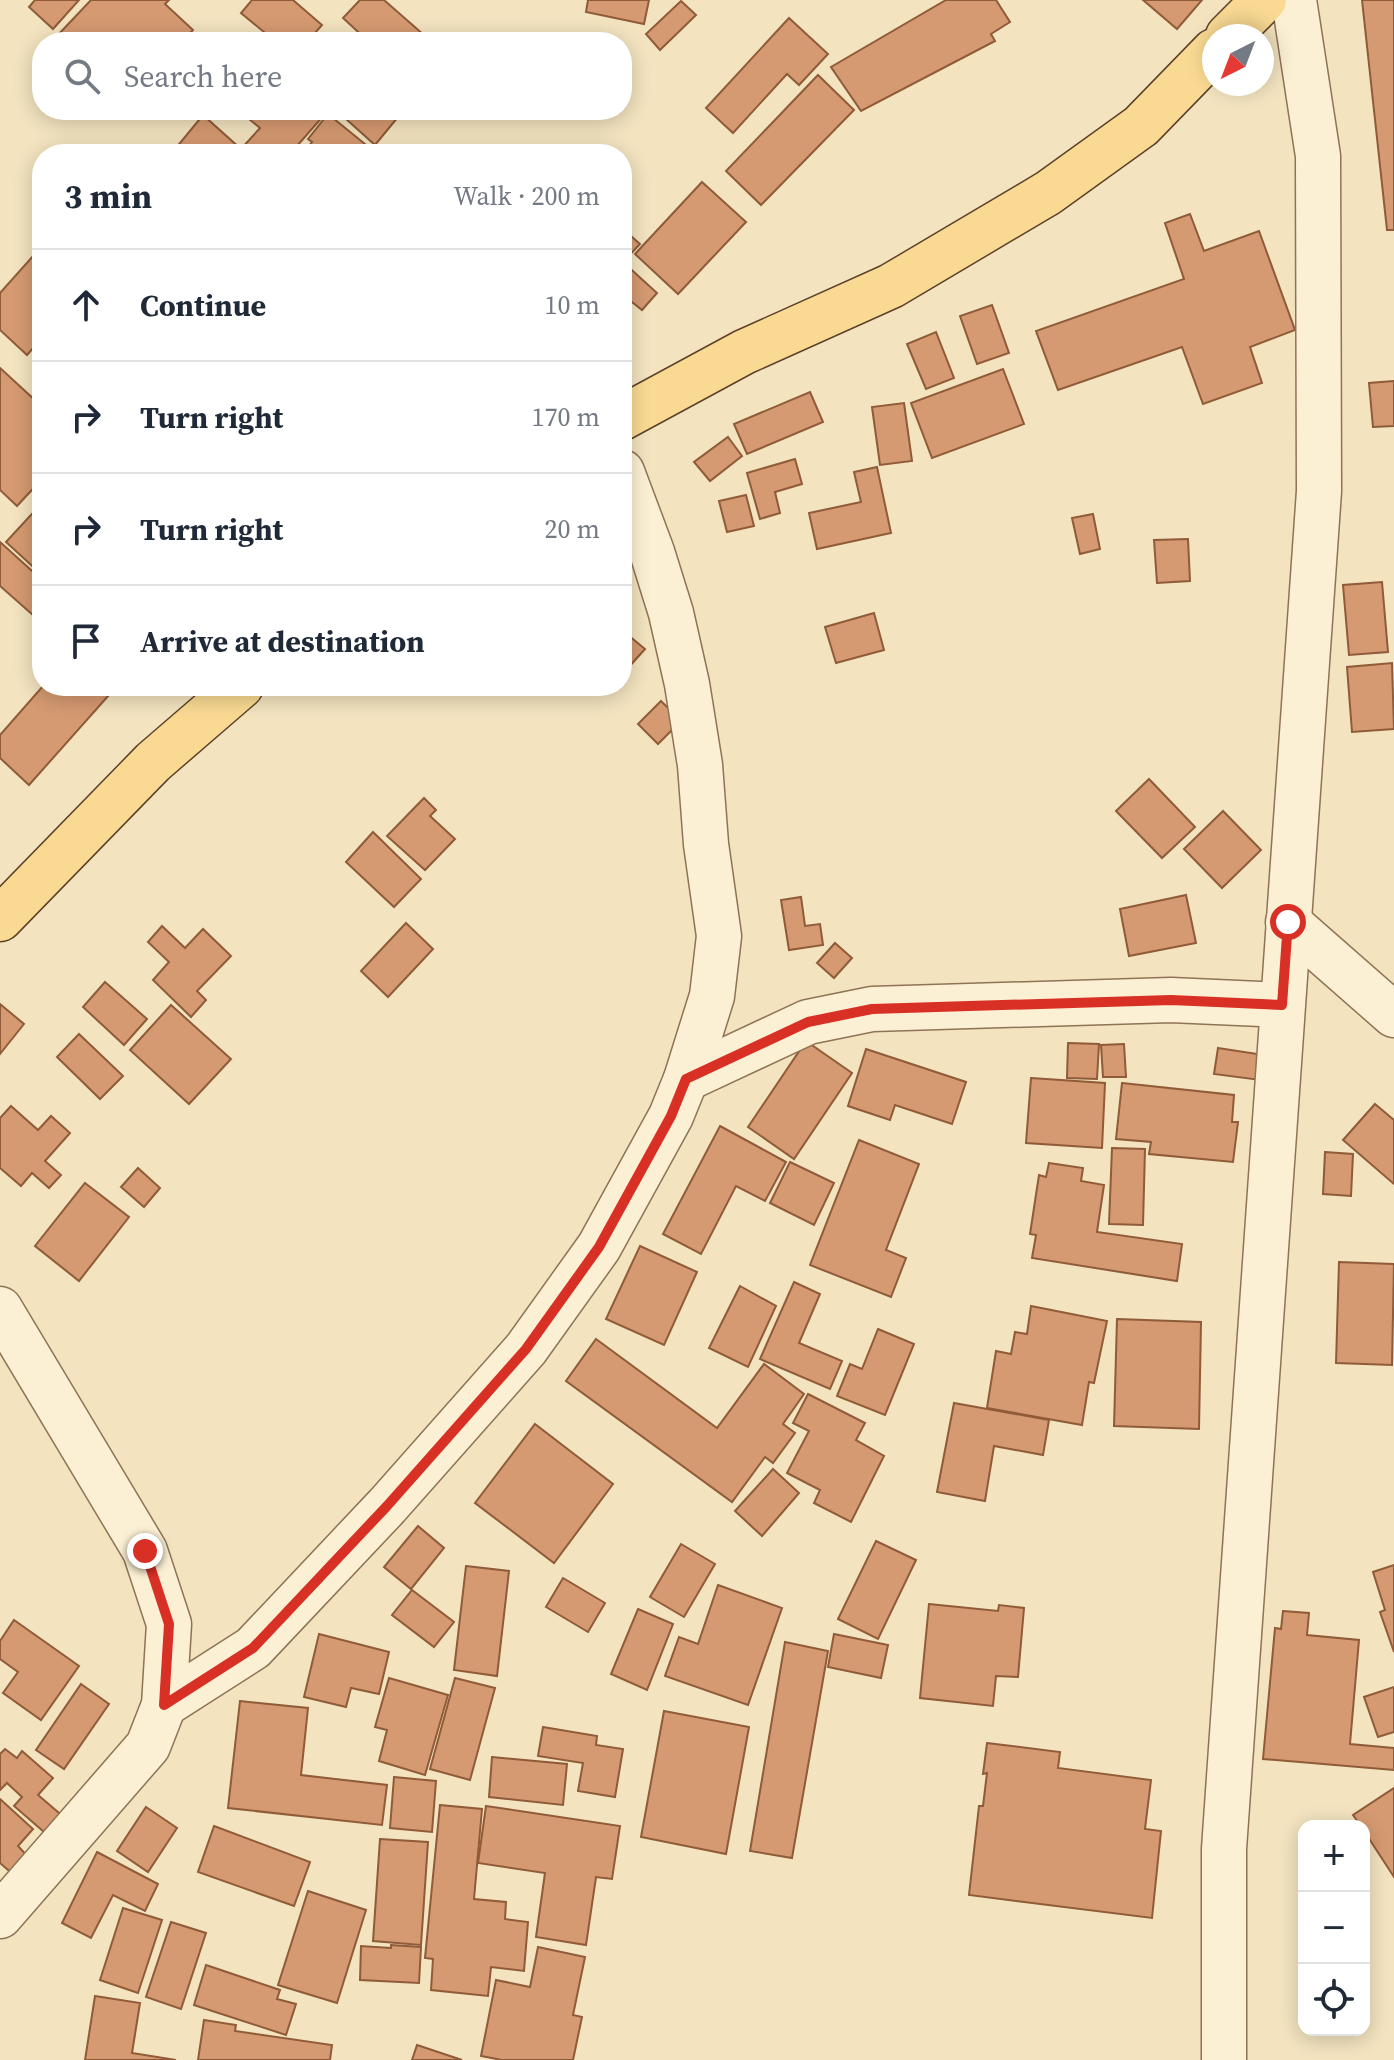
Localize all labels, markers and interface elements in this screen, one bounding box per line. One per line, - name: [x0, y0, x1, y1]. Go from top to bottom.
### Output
- north arrow: [1202, 24, 1274, 96]
- search box: [32, 32, 632, 120]
- icon: search: [60, 54, 104, 98]
- text: Search here: [124, 56, 282, 97]
- text: 3 min: [64, 173, 152, 219]
- text: Walk · 200 m: [453, 178, 600, 214]
- icon: ahead: [64, 283, 108, 327]
- text: Continue: [140, 285, 266, 326]
- text: 10 m: [545, 287, 600, 323]
- icon: right: [64, 395, 108, 439]
- text: Turn right: [140, 397, 283, 438]
- text: 170 m: [532, 399, 600, 435]
- icon: right: [64, 507, 108, 551]
- text: Turn right: [140, 509, 283, 550]
- text: 20 m: [545, 511, 600, 547]
- icon: arrive: [64, 619, 108, 663]
- text: Arrive at destination: [140, 621, 425, 662]
- route start: [1270, 904, 1306, 940]
- route end: [127, 1533, 163, 1569]
- map controls: [1298, 1820, 1370, 2036]
- button: +: [1298, 1820, 1370, 1892]
- button: −: [1298, 1892, 1370, 1964]
- button: locate: [1298, 1964, 1370, 2036]

